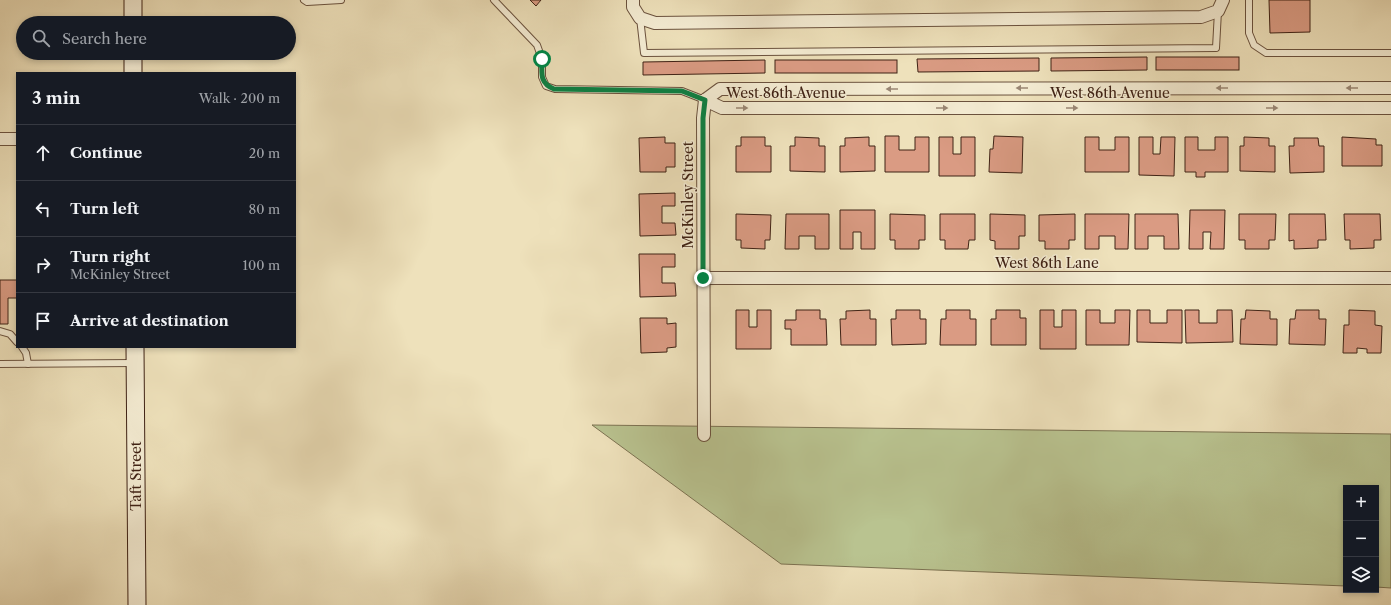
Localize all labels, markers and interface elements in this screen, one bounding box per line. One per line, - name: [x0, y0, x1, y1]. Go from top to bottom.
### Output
- search box: [16, 16, 296, 60]
- icon: search: [30, 27, 52, 49]
- text: Search here: [62, 29, 147, 48]
- route start: [533, 50, 551, 68]
- street label: West 86th Avenue: [725, 84, 846, 102]
- street label: West 86th Avenue: [1049, 84, 1170, 102]
- one-way arrow: [1015, 85, 1028, 91]
- one-way arrow: [1215, 85, 1228, 91]
- one-way arrow: [1345, 85, 1358, 91]
- one-way arrow: [885, 86, 898, 92]
- text: 3 min: [32, 88, 81, 108]
- text: Walk · 200 m: [199, 90, 280, 106]
- one-way arrow: [736, 105, 749, 111]
- one-way arrow: [936, 105, 949, 111]
- one-way arrow: [1066, 105, 1079, 111]
- one-way arrow: [1266, 105, 1279, 111]
- street label: McKinley Street: [679, 141, 697, 249]
- icon: ahead: [32, 142, 54, 164]
- text: Continue: [70, 143, 142, 162]
- text: 20 m: [249, 145, 280, 161]
- icon: left: [32, 198, 54, 220]
- text: Turn left: [70, 199, 139, 218]
- text: 80 m: [248, 201, 280, 217]
- text: Turn right: [70, 247, 150, 266]
- icon: right: [32, 254, 54, 276]
- street label: West 86th Lane: [994, 254, 1099, 272]
- text: 100 m: [242, 257, 280, 273]
- text: McKinley Street: [70, 266, 170, 282]
- route end: [694, 269, 712, 287]
- icon: arrive: [32, 310, 54, 332]
- text: Arrive at destination: [70, 311, 229, 330]
- street label: Taft Street: [127, 441, 145, 511]
- map controls: [1343, 485, 1379, 593]
- button: +: [1343, 485, 1379, 521]
- button: −: [1343, 521, 1379, 557]
- button: layers: [1343, 557, 1379, 593]

